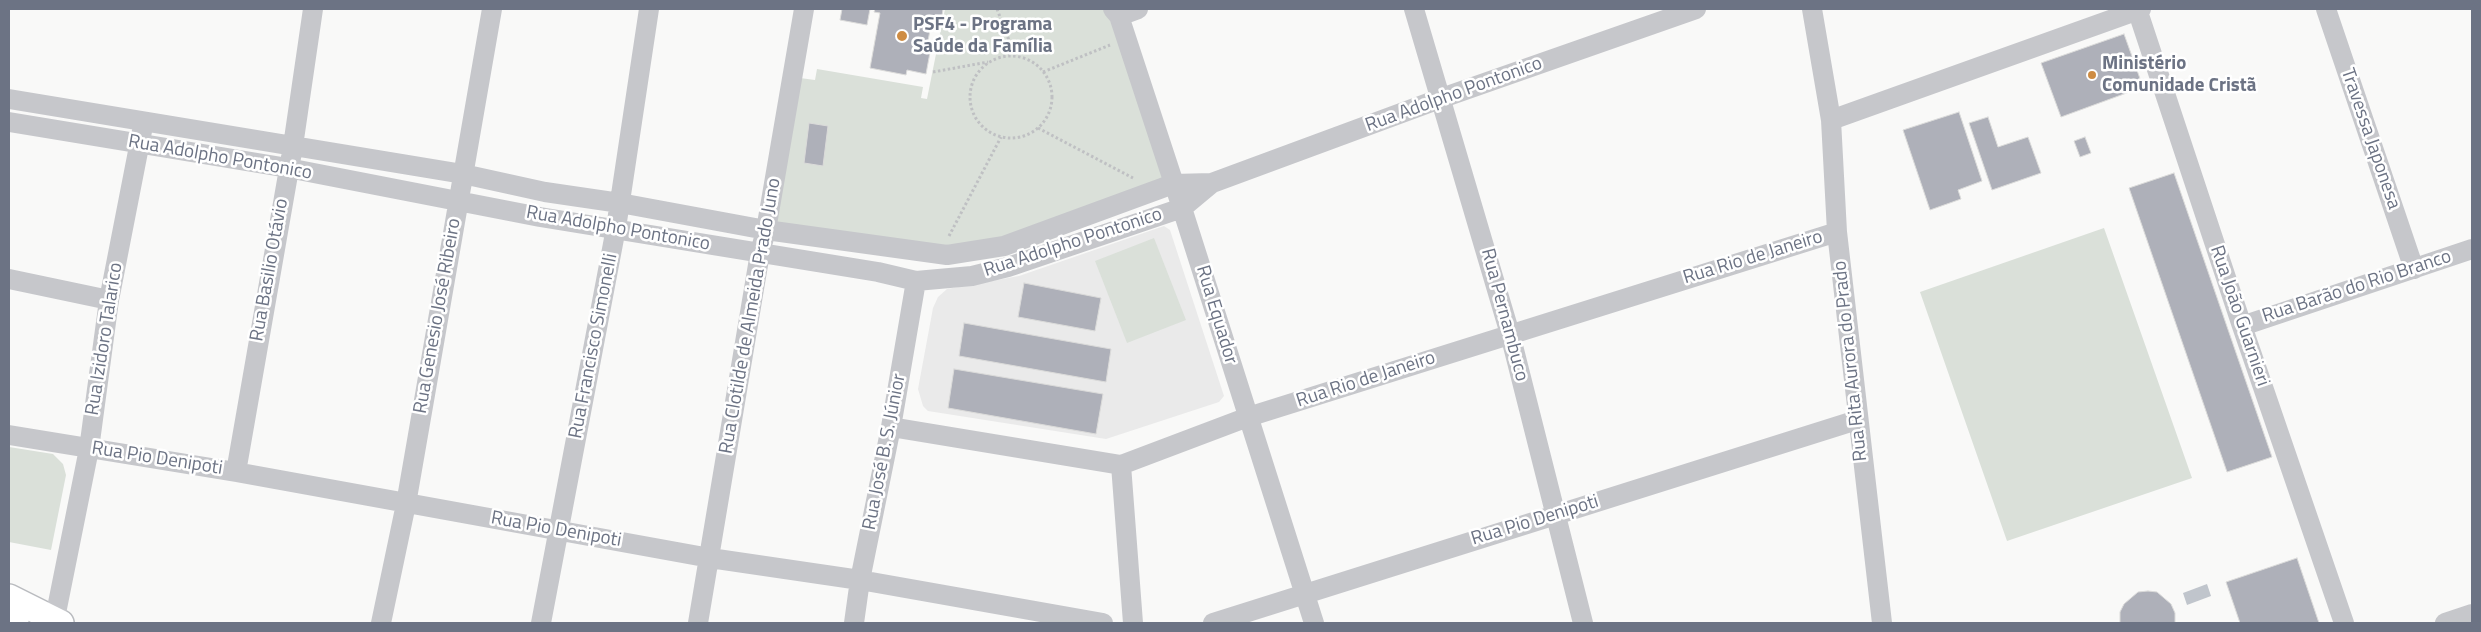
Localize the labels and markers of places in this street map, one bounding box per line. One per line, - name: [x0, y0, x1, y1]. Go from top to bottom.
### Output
- place label: PSF4 - Programa Saúde da Família: [913, 14, 1053, 58]
- marker: PSF4 - Programa Saúde da Família: [895, 29, 909, 43]
- place label: Ministério Comunidade Cristã: [2102, 53, 2256, 97]
- marker: Ministério Comunidade Cristã: [2086, 69, 2098, 81]

